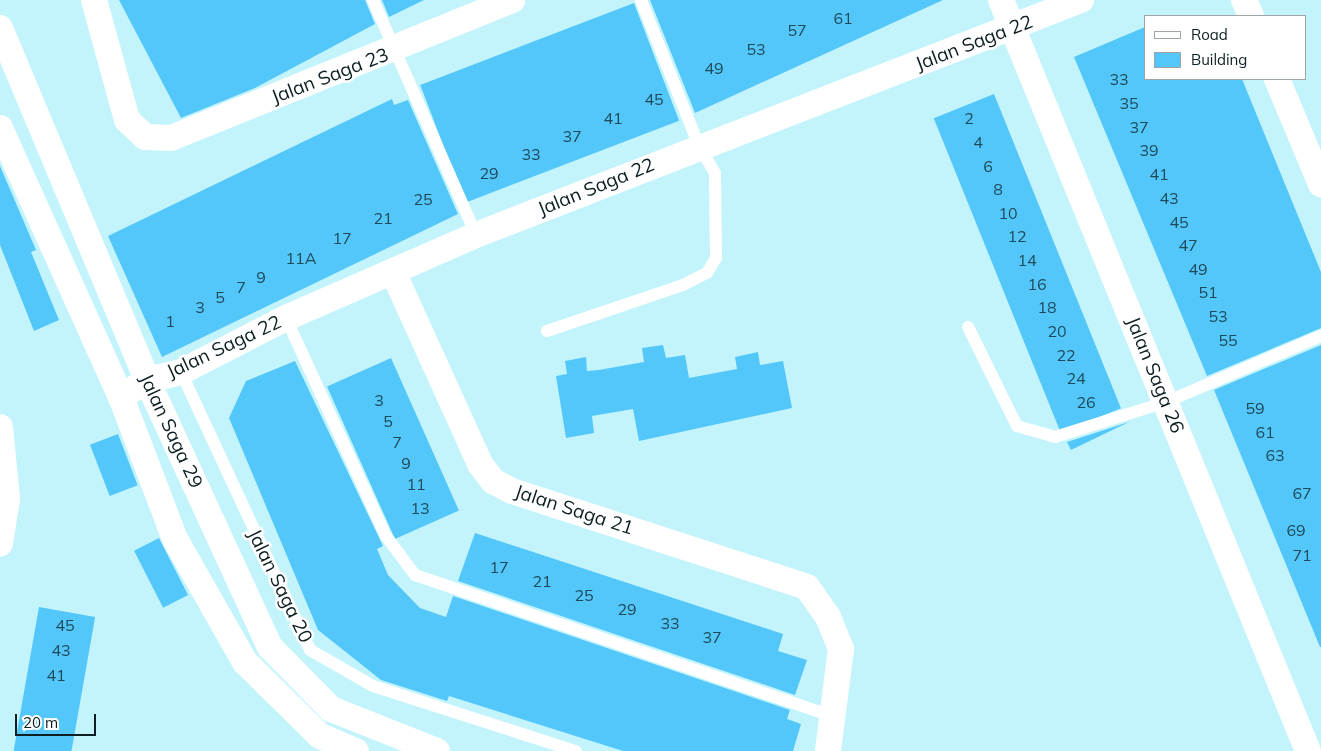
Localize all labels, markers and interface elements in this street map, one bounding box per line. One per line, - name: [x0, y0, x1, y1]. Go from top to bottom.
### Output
- house number: 61: [833, 8, 853, 28]
- street label: Jalan Saga 22: [912, 10, 1036, 76]
- legend: [1144, 15, 1306, 80]
- house number: 57: [787, 20, 807, 40]
- text: Road: [1191, 25, 1228, 44]
- house number: 53: [746, 39, 766, 59]
- street label: Jalan Saga 23: [268, 43, 392, 109]
- text: Building: [1191, 50, 1247, 69]
- house number: 49: [704, 58, 724, 78]
- house number: 33: [1109, 69, 1129, 89]
- house number: 45: [644, 89, 664, 109]
- house number: 35: [1119, 93, 1139, 113]
- house number: 41: [603, 108, 623, 128]
- house number: 2: [964, 108, 974, 128]
- house number: 37: [1129, 117, 1149, 137]
- house number: 37: [562, 126, 582, 146]
- house number: 4: [973, 132, 983, 152]
- house number: 39: [1139, 140, 1159, 160]
- house number: 33: [521, 144, 541, 164]
- street label: Jalan Saga 22: [534, 153, 658, 221]
- house number: 6: [983, 156, 993, 176]
- house number: 29: [479, 163, 499, 183]
- house number: 41: [1149, 164, 1169, 184]
- house number: 8: [993, 179, 1003, 199]
- house number: 43: [1159, 188, 1179, 208]
- house number: 25: [413, 189, 433, 209]
- house number: 10: [998, 203, 1018, 223]
- house number: 21: [373, 208, 393, 228]
- house number: 45: [1169, 212, 1189, 232]
- house number: 12: [1007, 226, 1027, 246]
- house number: 17: [332, 228, 352, 248]
- house number: 47: [1178, 235, 1198, 255]
- house number: 11A: [286, 248, 316, 268]
- house number: 14: [1017, 250, 1037, 270]
- house number: 49: [1188, 259, 1208, 279]
- house number: 9: [256, 267, 266, 287]
- house number: 16: [1027, 274, 1047, 294]
- house number: 7: [236, 277, 246, 297]
- house number: 51: [1198, 282, 1218, 302]
- house number: 5: [215, 287, 225, 307]
- house number: 3: [195, 297, 205, 317]
- house number: 18: [1037, 297, 1057, 317]
- house number: 53: [1208, 306, 1228, 326]
- street label: Jalan Saga 22: [163, 311, 285, 383]
- house number: 1: [165, 311, 175, 331]
- street label: Jalan Saga 26: [1121, 313, 1189, 437]
- house number: 20: [1047, 321, 1067, 341]
- house number: 55: [1218, 330, 1238, 350]
- house number: 22: [1056, 345, 1076, 365]
- house number: 24: [1066, 368, 1086, 388]
- street label: Jalan Saga 29: [135, 370, 207, 492]
- house number: 3: [374, 390, 384, 410]
- house number: 26: [1076, 392, 1096, 412]
- house number: 59: [1245, 398, 1265, 418]
- house number: 5: [383, 411, 393, 431]
- house number: 61: [1255, 422, 1275, 442]
- house number: 7: [392, 432, 402, 452]
- house number: 63: [1265, 445, 1285, 465]
- house number: 9: [401, 453, 411, 473]
- house number: 11: [406, 474, 426, 494]
- street label: Jalan Saga 21: [512, 480, 636, 540]
- house number: 67: [1292, 483, 1312, 503]
- house number: 13: [410, 498, 430, 518]
- house number: 69: [1286, 520, 1306, 540]
- street label: Jalan Saga 20: [243, 525, 317, 647]
- house number: 71: [1292, 545, 1312, 565]
- house number: 17: [489, 557, 509, 577]
- house number: 21: [532, 571, 552, 591]
- house number: 25: [574, 585, 594, 605]
- house number: 29: [617, 599, 637, 619]
- house number: 33: [660, 613, 680, 633]
- house number: 45: [55, 615, 75, 635]
- house number: 37: [702, 627, 722, 647]
- house number: 43: [51, 640, 71, 660]
- house number: 41: [46, 665, 66, 685]
- scale bar: [18, 704, 99, 736]
- text: 20 m: [23, 713, 58, 732]

